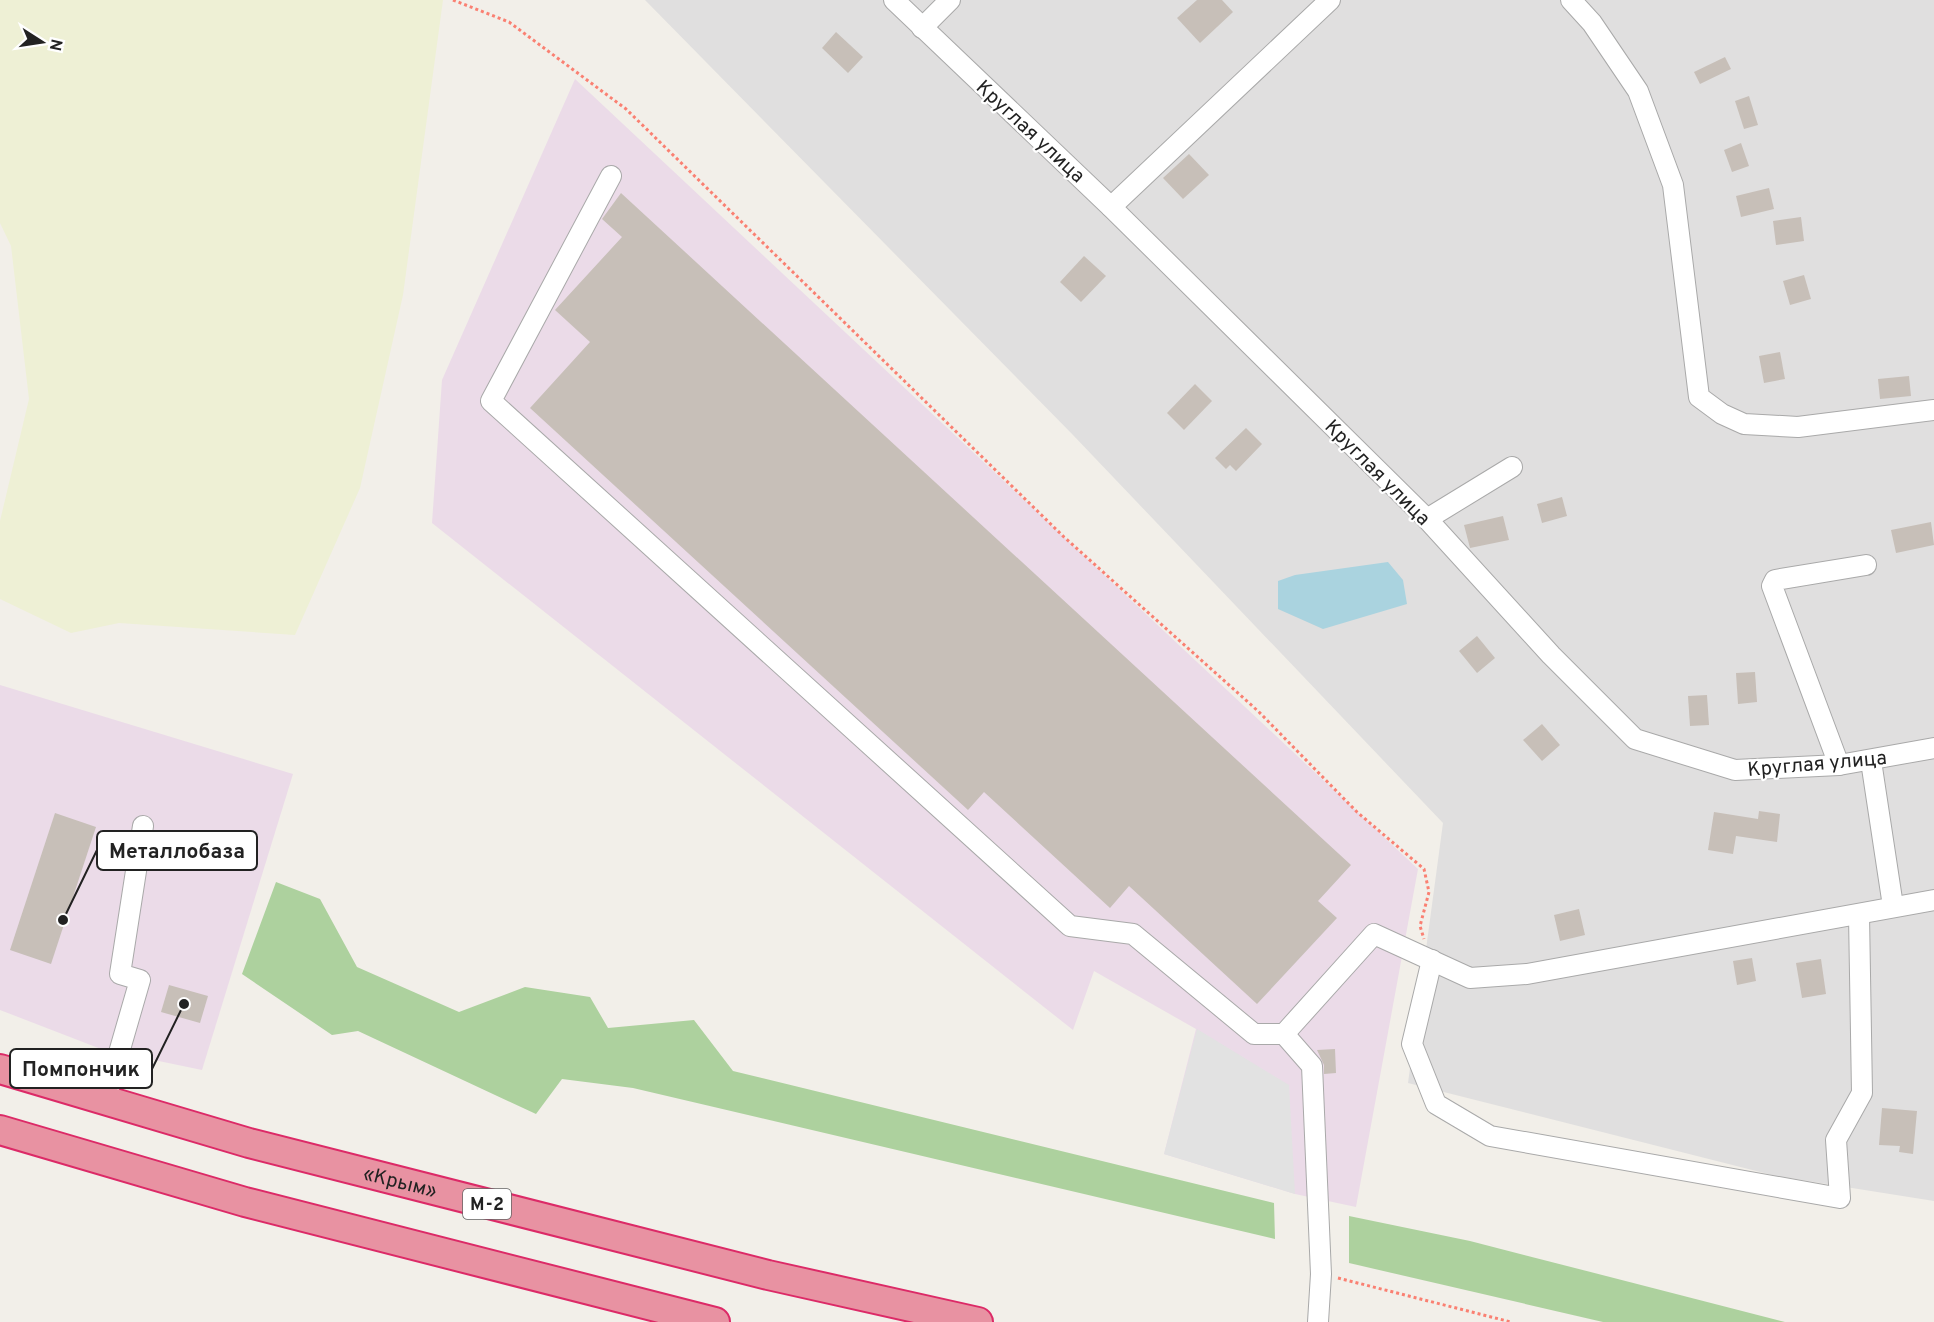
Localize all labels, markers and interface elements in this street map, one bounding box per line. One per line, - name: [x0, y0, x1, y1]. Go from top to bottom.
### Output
- north arrow: [12, 12, 72, 72]
- text: N: [44, 37, 66, 52]
- street label: Круглая улица: [970, 75, 1090, 190]
- street label: Круглая улица: [1318, 415, 1435, 532]
- street label: Круглая улица: [1746, 746, 1888, 784]
- callout: Металлобаза: [97, 831, 257, 870]
- text: Металлобаза: [109, 839, 245, 866]
- callout: Помпончик: [10, 1049, 152, 1088]
- text: Помпончик: [22, 1057, 140, 1084]
- street label: «Крым»: [360, 1162, 439, 1205]
- road number: М-2: [463, 1189, 511, 1219]

